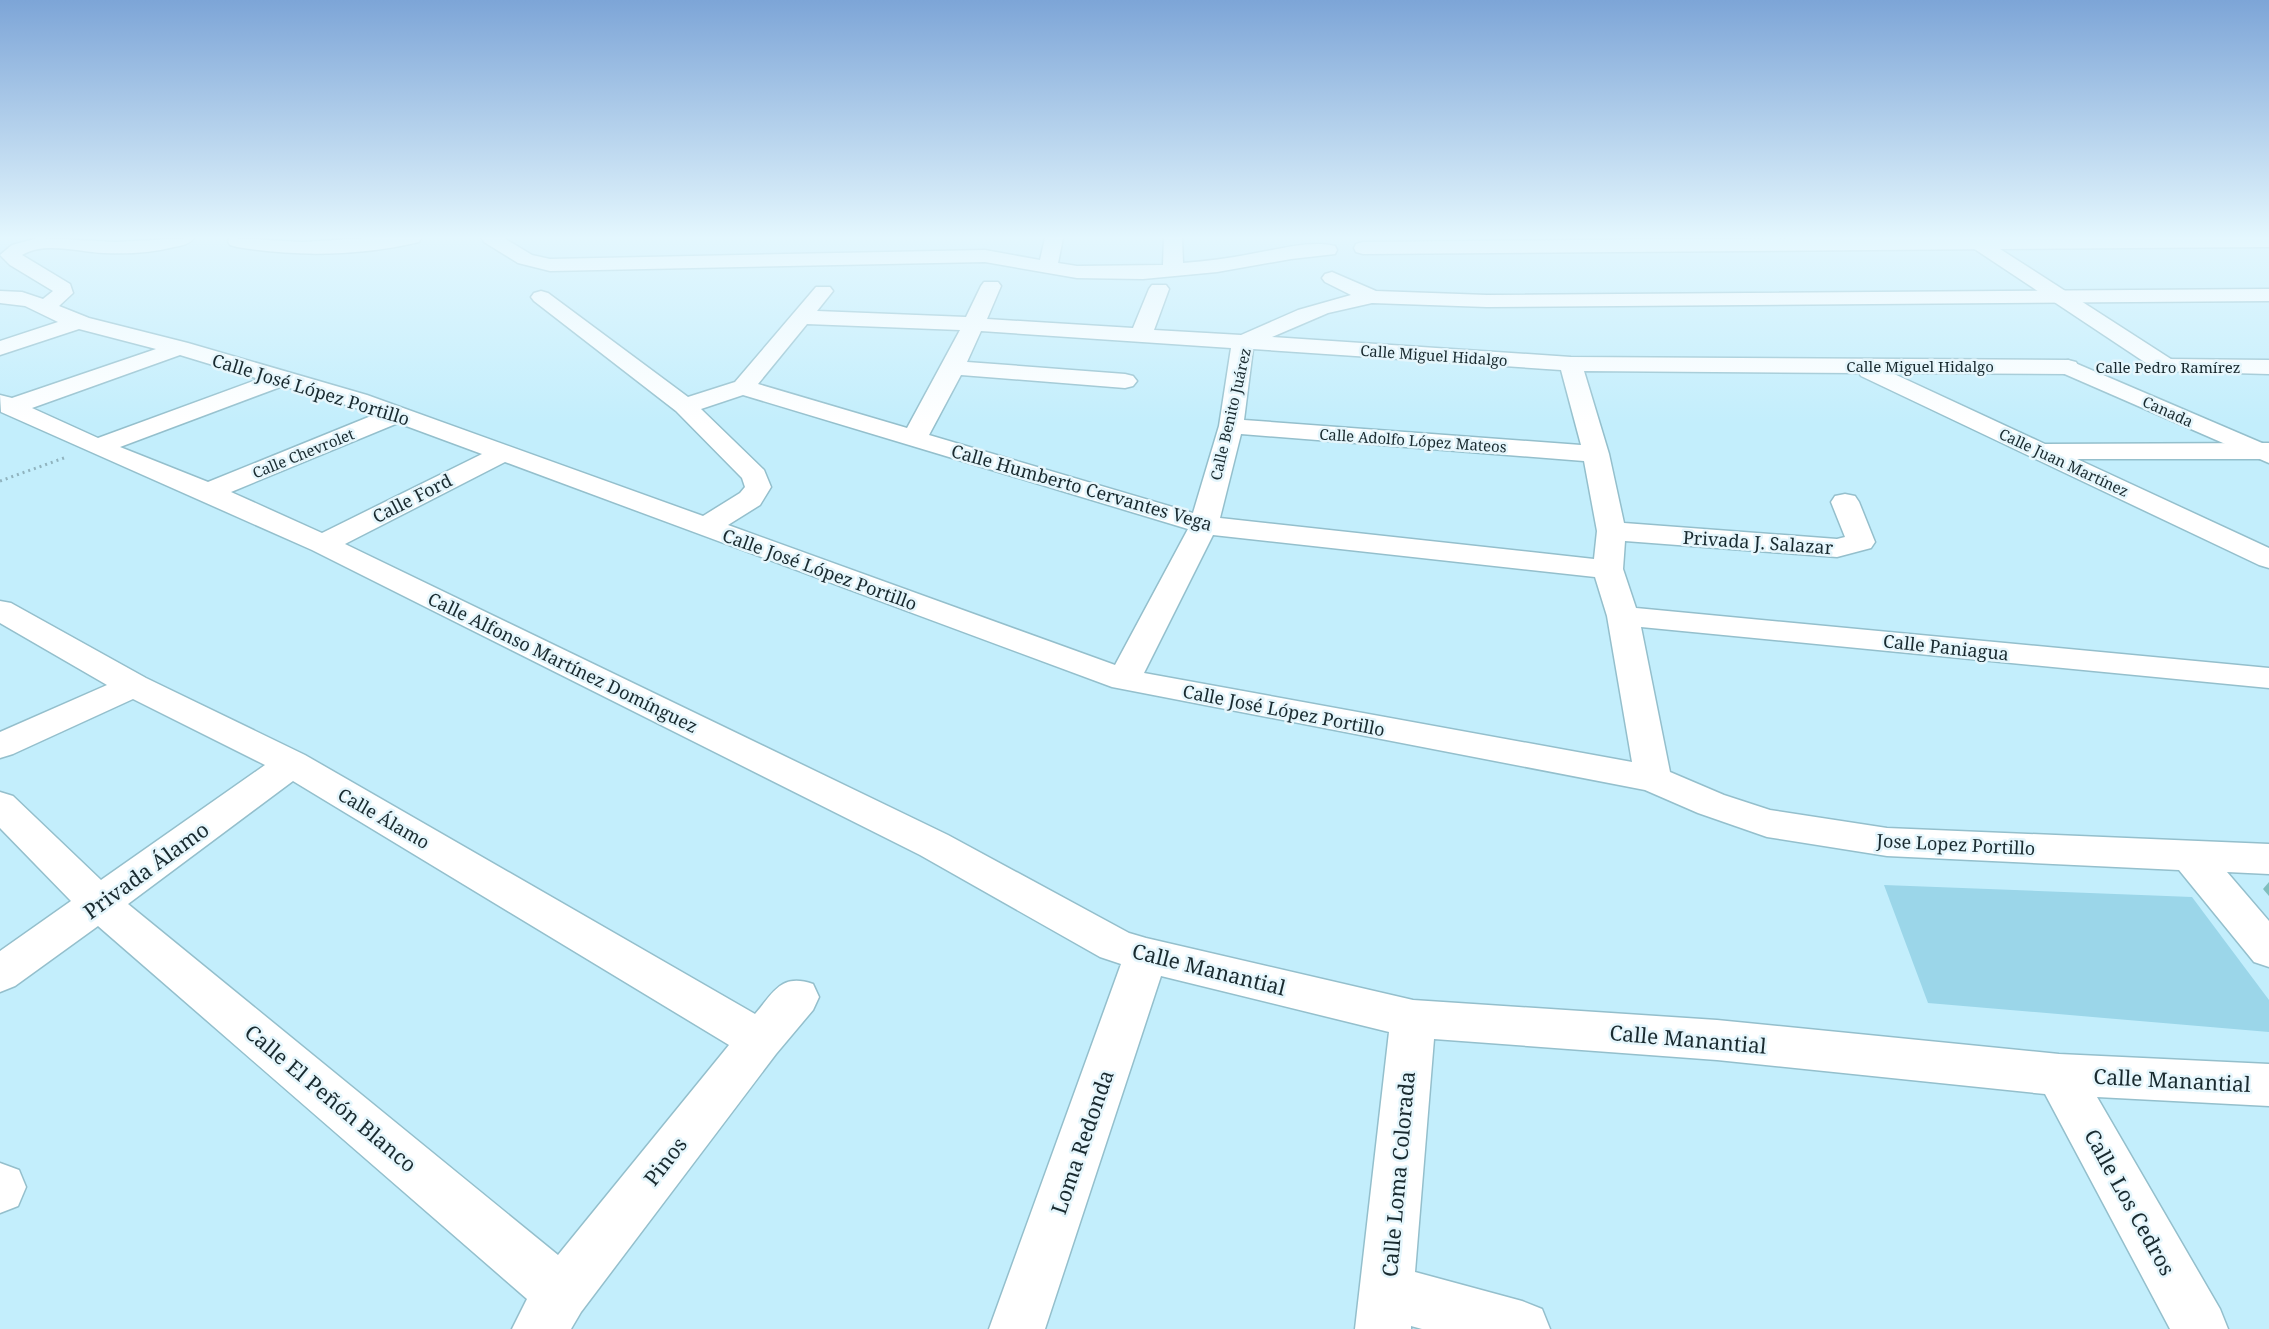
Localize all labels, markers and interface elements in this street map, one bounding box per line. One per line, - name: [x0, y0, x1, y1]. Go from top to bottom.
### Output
- street label: Calle Miguel Hidalgo: [1360, 340, 1508, 370]
- street label: Calle Benito Juárez: [1205, 346, 1255, 482]
- street label: Calle José López Portillo: [209, 347, 413, 431]
- street label: Calle Miguel Hidalgo: [1846, 356, 1994, 376]
- street label: Calle Pedro Ramírez: [2096, 357, 2240, 377]
- street label: Canada: [2140, 391, 2196, 431]
- street label: Calle Chevrolet: [249, 423, 357, 483]
- street label: Calle Adolfo López Mateos: [1319, 423, 1508, 457]
- street label: Calle Juan Martínez: [1996, 423, 2132, 501]
- street label: Calle Humberto Cervantes Vega: [949, 438, 1215, 536]
- street label: Calle Ford: [368, 468, 456, 528]
- street label: Calle José López Portillo: [719, 523, 921, 615]
- street label: Privada J. Salazar: [1682, 525, 1834, 559]
- street label: Calle Alfonso Martínez Domínguez: [424, 586, 702, 738]
- street label: Calle Paniagua: [1882, 628, 2010, 666]
- street label: Calle José López Portillo: [1181, 679, 1387, 741]
- street label: Calle Álamo: [334, 782, 434, 854]
- street label: Privada Álamo: [78, 815, 214, 925]
- street label: Jose Lopez Portillo: [1875, 828, 2036, 860]
- street label: Calle Manantial: [1129, 936, 1289, 1002]
- street label: Calle El Peñón Blanco: [239, 1018, 423, 1178]
- street label: Calle Manantial: [1608, 1018, 1768, 1060]
- street label: Calle Manantial: [2093, 1062, 2252, 1098]
- street label: Loma Redonda: [1044, 1066, 1120, 1218]
- street label: Calle Loma Colorada: [1375, 1070, 1421, 1278]
- street label: Calle Los Cedros: [2078, 1124, 2182, 1280]
- street label: Pinos: [637, 1131, 693, 1191]

